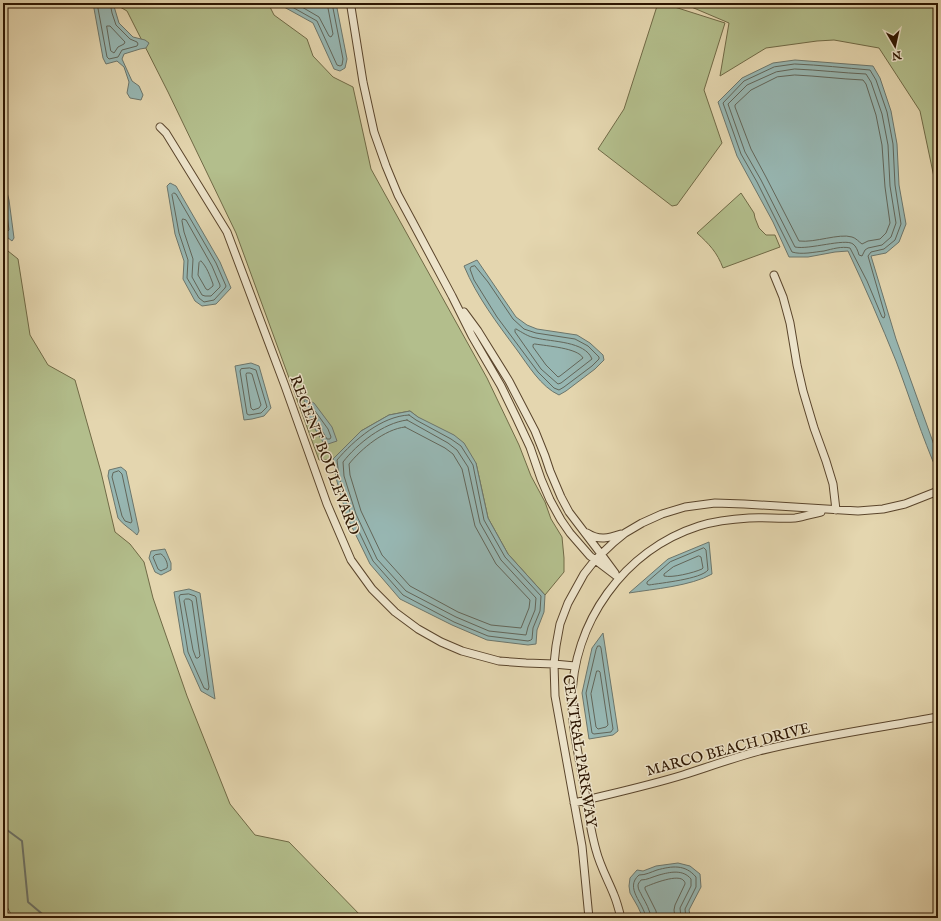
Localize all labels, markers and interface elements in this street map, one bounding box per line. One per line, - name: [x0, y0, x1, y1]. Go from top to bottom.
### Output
- north arrow: [875, 26, 915, 66]
- text: N: [890, 47, 903, 63]
- street label: REGENT BOULEVARD: [285, 373, 364, 538]
- street label: CENTRAL PARKWAY: [558, 673, 601, 830]
- street label: MARCO BEACH DRIVE: [644, 718, 812, 780]

